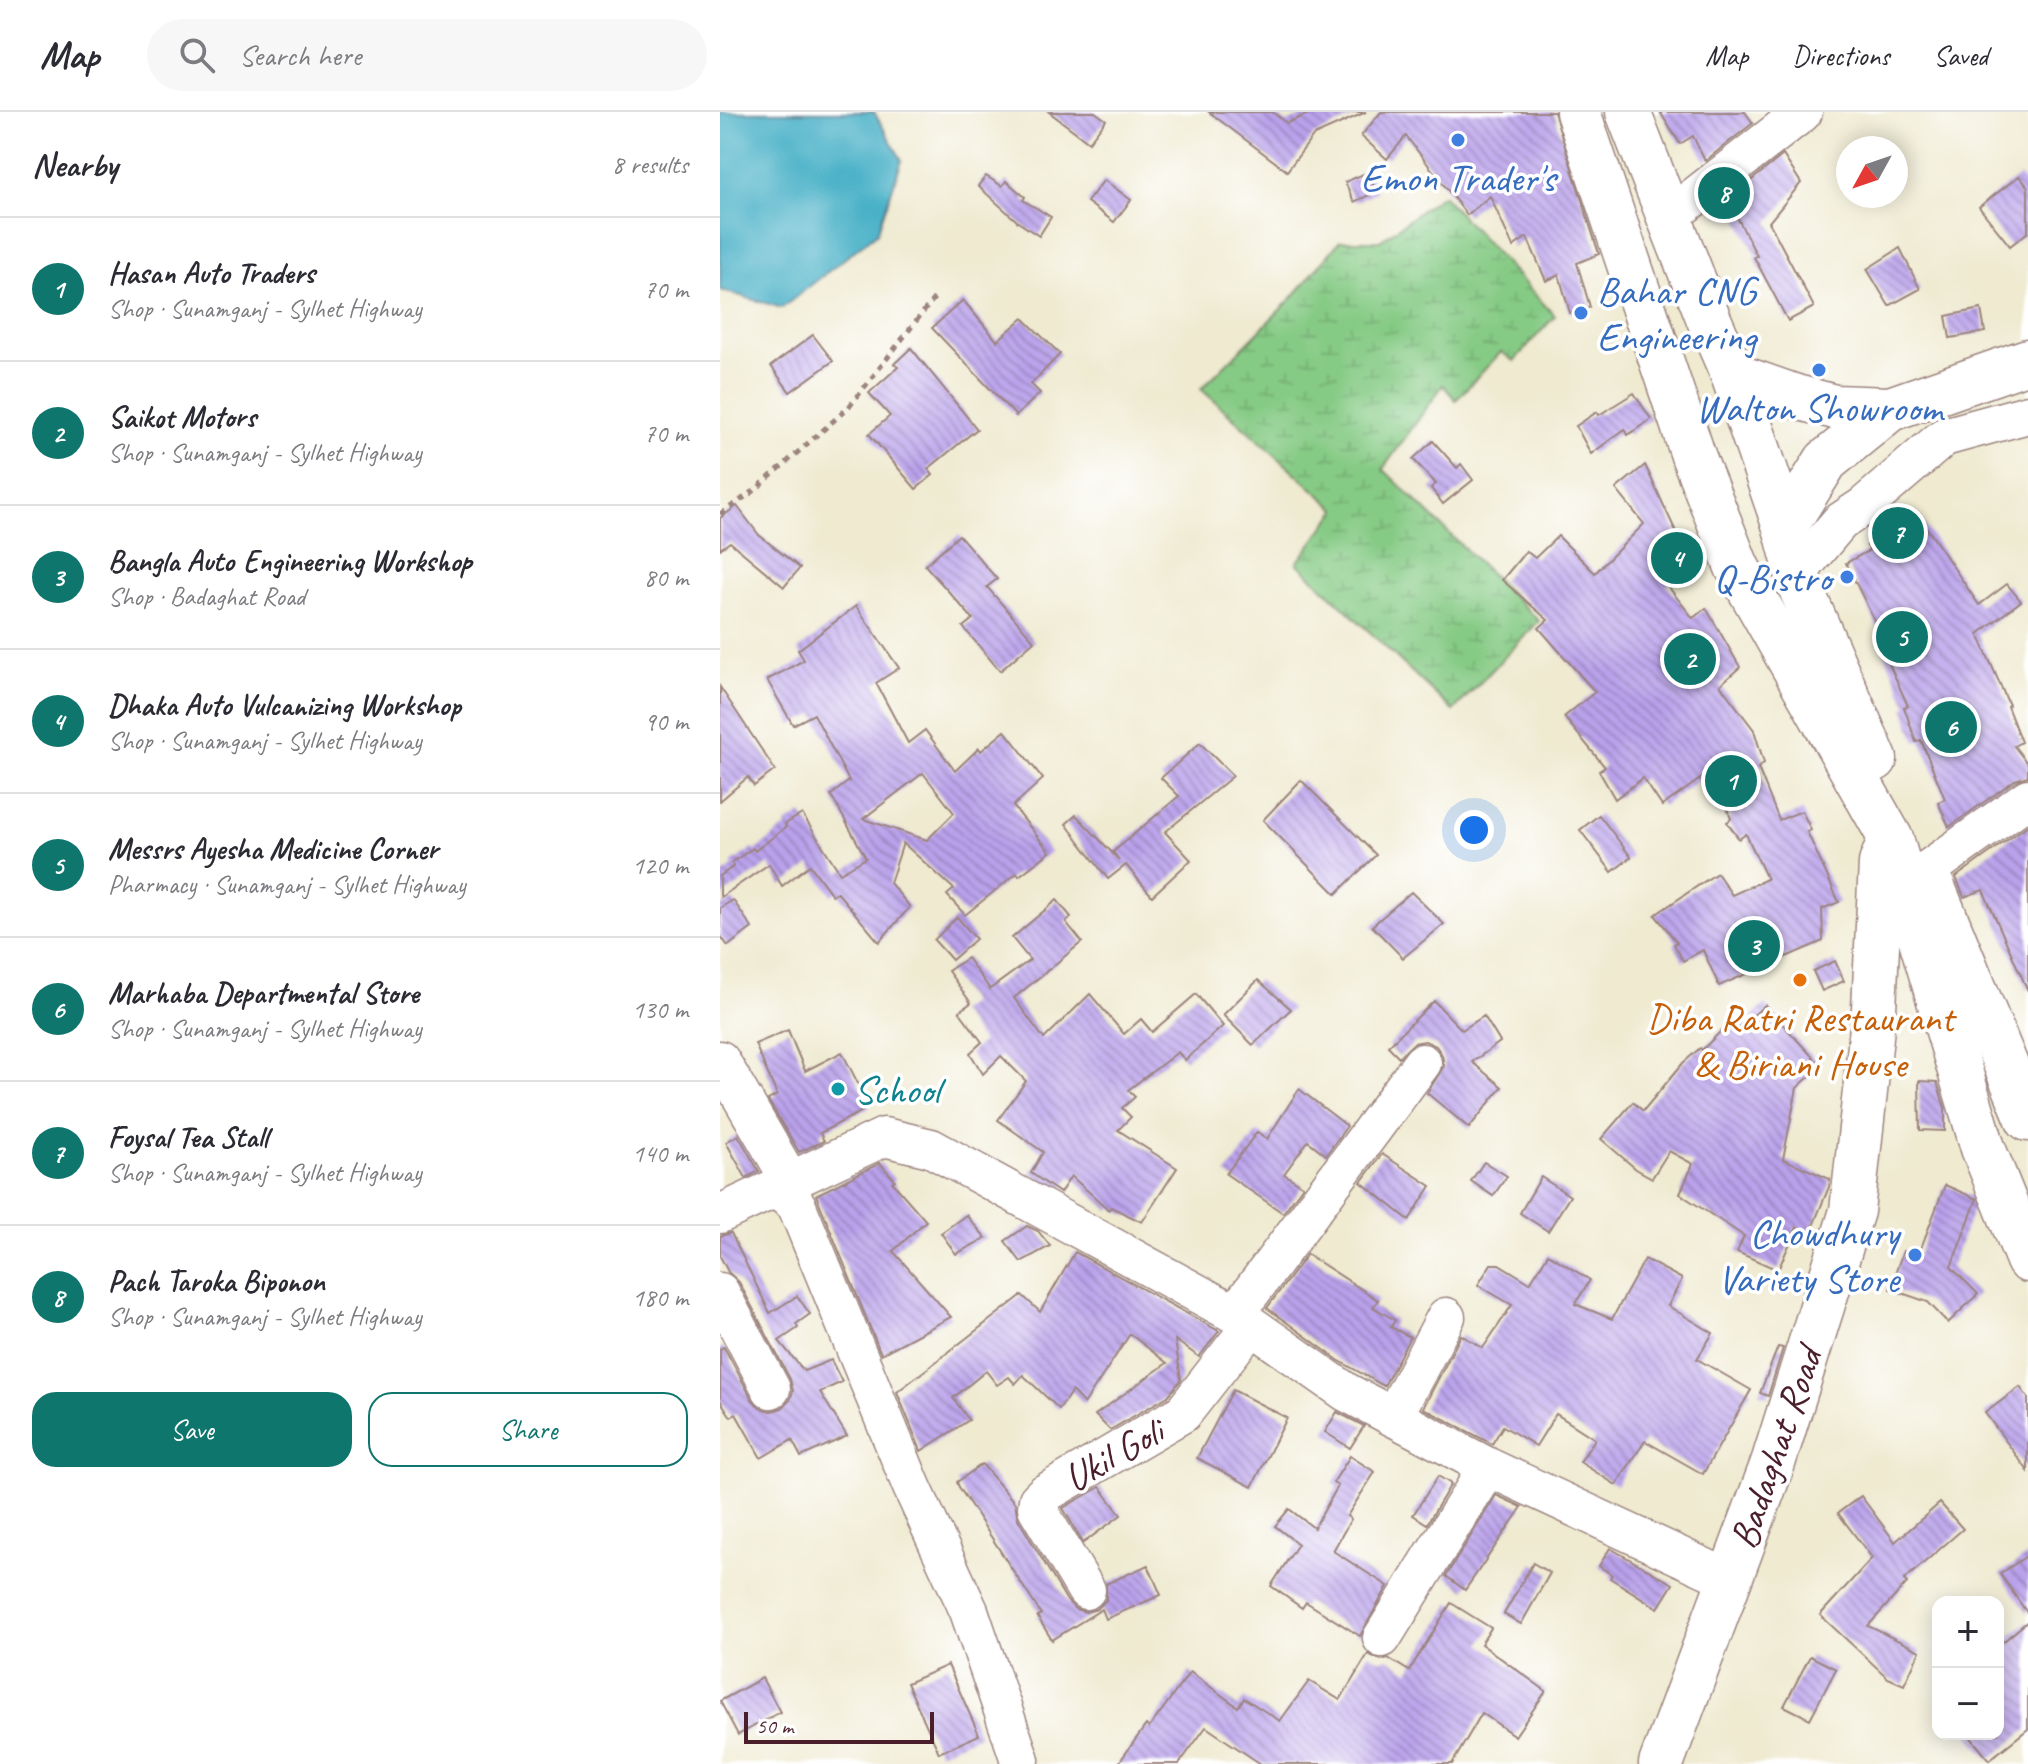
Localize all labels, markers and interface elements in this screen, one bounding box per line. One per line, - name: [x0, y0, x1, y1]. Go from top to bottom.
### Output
- search box: [147, 19, 707, 91]
- text: Map: [40, 32, 99, 79]
- icon: search: [175, 33, 219, 77]
- text: Search here: [239, 36, 361, 74]
- text: Map: [1705, 38, 1748, 73]
- text: Directions: [1792, 38, 1890, 73]
- text: Saved: [1934, 38, 1988, 73]
- marker: Emon Trader's: [1449, 131, 1467, 149]
- north arrow: [1836, 136, 1908, 208]
- text: Nearby: [32, 143, 118, 186]
- text: 8 results: [612, 148, 688, 181]
- place label: Emon Trader's: [1361, 153, 1559, 203]
- pin: 8: [1698, 163, 1750, 223]
- text: Hasan Auto Traders: [108, 254, 315, 292]
- place label: Bahar CNG Engineering: [1597, 266, 1760, 362]
- text: 1: [52, 273, 64, 306]
- text: 70 m: [644, 273, 688, 306]
- text: Shop · Sunamganj - Sylhet Highway: [108, 292, 422, 325]
- marker: Bahar CNG Engineering: [1572, 304, 1590, 322]
- marker: Walton Showroom: [1810, 361, 1828, 379]
- place label: Walton Showroom: [1696, 383, 1946, 433]
- text: Saikot Motors: [108, 398, 256, 436]
- text: 2: [52, 417, 64, 450]
- text: 70 m: [644, 417, 688, 450]
- text: Shop · Sunamganj - Sylhet Highway: [108, 436, 422, 469]
- pin: 7: [1872, 503, 1924, 563]
- pin: 4: [1651, 528, 1703, 588]
- text: Bangla Auto Engineering Workshop: [108, 542, 472, 580]
- place label: Q-Bistro: [1714, 553, 1835, 603]
- text: 3: [52, 561, 64, 594]
- text: 80 m: [644, 561, 688, 594]
- marker: Q-Bistro: [1838, 568, 1856, 586]
- text: Shop · Badaghat Road: [108, 580, 305, 613]
- pin: 5: [1876, 607, 1928, 667]
- pin: 2: [1664, 629, 1716, 689]
- text: Dhaka Auto Vulcanizing Workshop: [108, 686, 461, 724]
- pin: 6: [1925, 697, 1977, 757]
- text: 4: [52, 705, 64, 738]
- text: 90 m: [644, 705, 688, 738]
- text: Shop · Sunamganj - Sylhet Highway: [108, 724, 422, 757]
- pin: 1: [1705, 751, 1757, 811]
- your location: [1454, 810, 1494, 850]
- text: Messrs Ayesha Medicine Corner: [108, 830, 438, 868]
- text: 5: [52, 849, 64, 882]
- text: 120 m: [632, 849, 688, 882]
- text: Pharmacy · Sunamganj - Sylhet Highway: [108, 868, 466, 901]
- pin: 3: [1728, 916, 1780, 976]
- marker: Diba Ratri Restaurant & Biriani House: [1791, 971, 1809, 989]
- text: Marhaba Departmental Store: [108, 974, 419, 1012]
- text: 6: [52, 993, 64, 1026]
- text: 130 m: [632, 993, 688, 1026]
- place label: Diba Ratri Restaurant & Biriani House: [1646, 993, 1958, 1089]
- text: Shop · Sunamganj - Sylhet Highway: [108, 1012, 422, 1045]
- place label: School: [854, 1065, 946, 1115]
- marker: School: [829, 1080, 847, 1098]
- text: Foysal Tea Stall: [108, 1118, 268, 1156]
- text: 7: [52, 1137, 64, 1170]
- text: 140 m: [632, 1137, 688, 1170]
- text: Shop · Sunamganj - Sylhet Highway: [108, 1156, 422, 1189]
- place label: Chowdhury Variety Store: [1717, 1208, 1902, 1304]
- marker: Chowdhury Variety Store: [1906, 1246, 1924, 1264]
- text: Pach Taroka Biponon: [108, 1262, 325, 1300]
- text: 8: [52, 1281, 64, 1314]
- text: 180 m: [632, 1281, 688, 1314]
- text: Shop · Sunamganj - Sylhet Highway: [108, 1300, 422, 1333]
- street label: Badaghat Road: [1718, 1336, 1836, 1555]
- button: Save: [32, 1392, 352, 1467]
- button: Share: [368, 1392, 688, 1467]
- street label: Ukil Goli: [1055, 1404, 1176, 1503]
- map controls: [1932, 1596, 2004, 1740]
- button: +: [1932, 1596, 2004, 1668]
- button: −: [1932, 1668, 2004, 1740]
- scale bar: [744, 1708, 934, 1744]
- text: 50 m: [756, 1712, 793, 1740]

